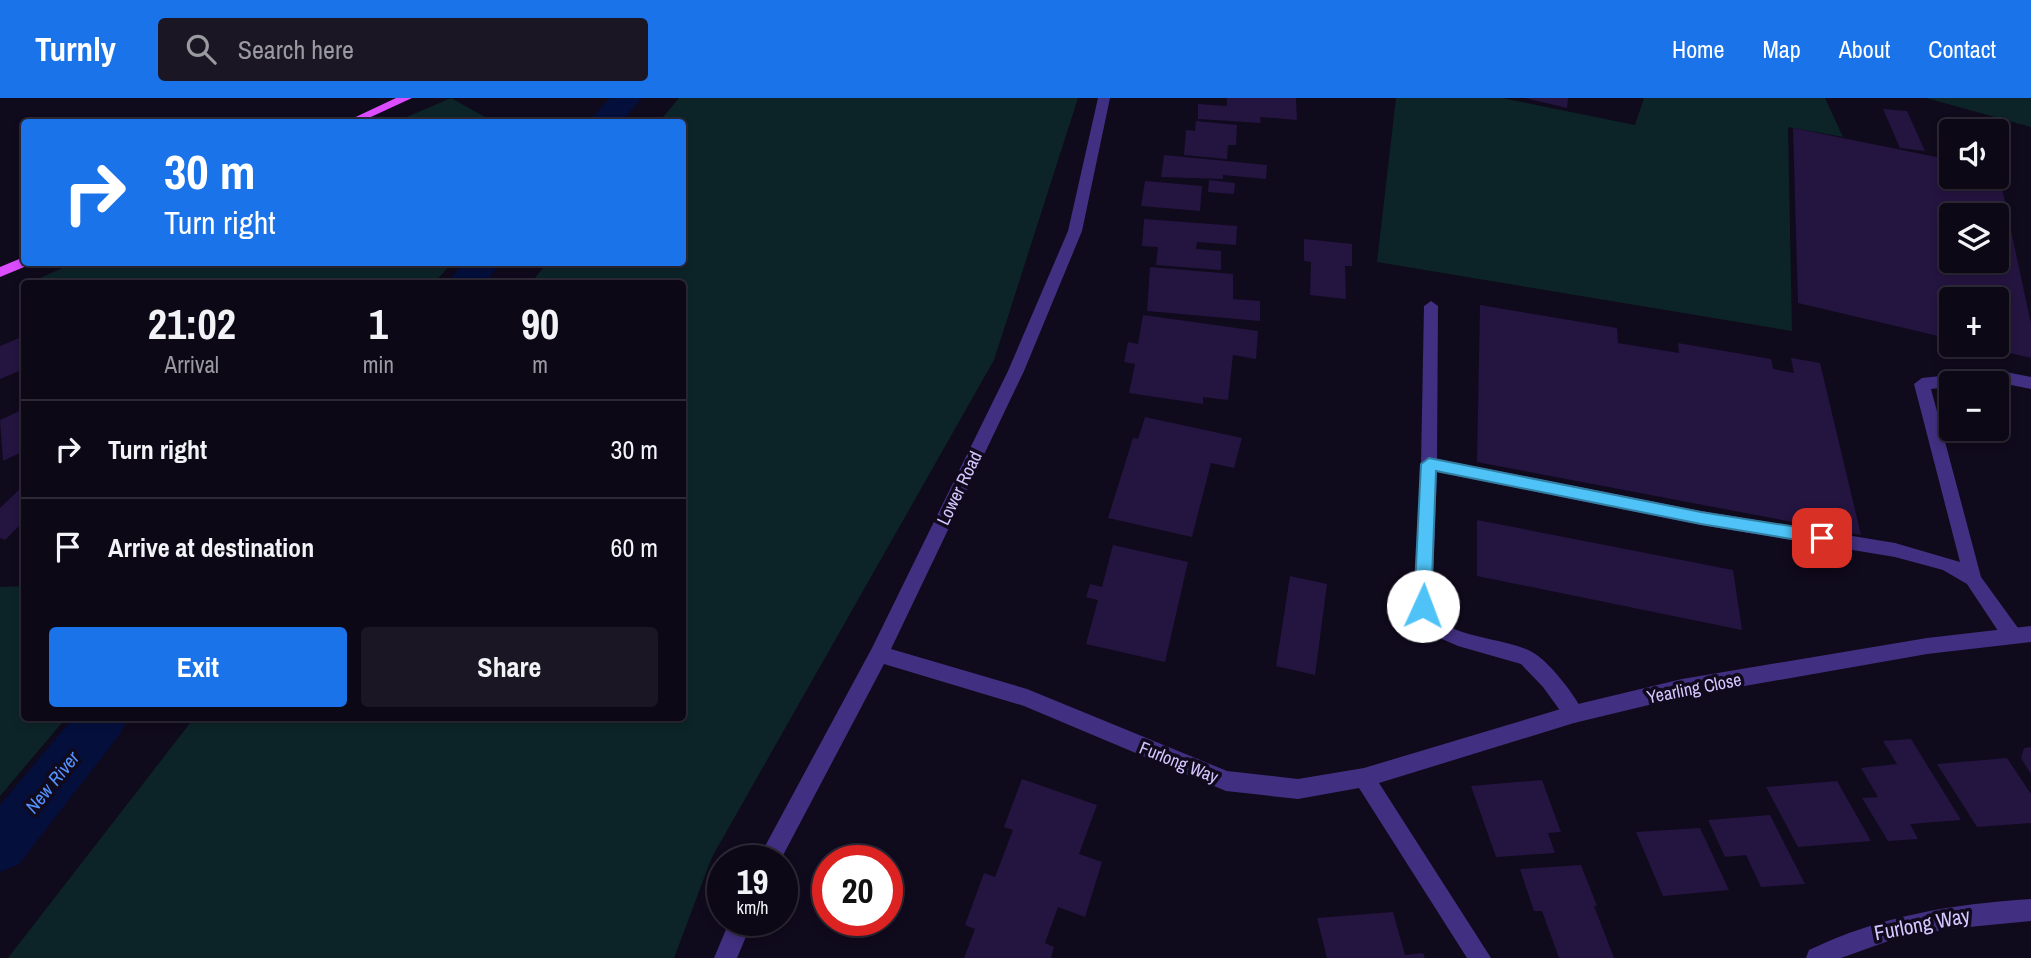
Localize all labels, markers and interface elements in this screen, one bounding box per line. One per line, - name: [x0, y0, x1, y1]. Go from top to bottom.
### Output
- search box: [158, 18, 648, 81]
- text: Turnly: [35, 27, 116, 71]
- icon: search: [182, 30, 220, 68]
- text: Search here: [238, 32, 354, 67]
- text: Home: [1672, 33, 1724, 65]
- text: Map: [1762, 33, 1801, 65]
- text: About: [1839, 33, 1890, 65]
- text: Contact: [1928, 33, 1996, 65]
- map controls: [1939, 119, 2009, 441]
- button: sound: [1939, 119, 2009, 189]
- text: 30 m: [164, 138, 256, 204]
- icon: right: [49, 147, 140, 238]
- text: Turn right: [164, 201, 276, 244]
- button: layers: [1939, 203, 2009, 273]
- button: +: [1939, 287, 2009, 357]
- text: 21:02: [148, 296, 236, 352]
- text: 1: [369, 296, 388, 352]
- text: 90: [521, 296, 559, 352]
- text: Arrival: [165, 349, 219, 380]
- text: min: [363, 349, 394, 380]
- text: m: [532, 349, 548, 380]
- button: −: [1939, 371, 2009, 441]
- icon: right: [49, 430, 87, 468]
- text: Turn right: [108, 432, 207, 467]
- text: 30 m: [611, 432, 658, 467]
- street label: Lower Road: [930, 447, 988, 529]
- pin: [1792, 508, 1852, 568]
- icon: arrive: [1803, 519, 1841, 557]
- icon: arrive: [49, 528, 87, 566]
- text: Arrive at destination: [108, 530, 314, 565]
- text: 60 m: [611, 530, 658, 565]
- position arrow: [1386, 569, 1460, 643]
- button: Exit: [49, 627, 347, 707]
- button: Share: [361, 627, 658, 707]
- street label: Yearling Close: [1645, 667, 1743, 709]
- street label: Furlong Way: [1136, 735, 1223, 789]
- water label: New River: [19, 745, 85, 818]
- speed limit sign: 20: [812, 845, 903, 936]
- text: 19: [737, 858, 768, 905]
- text: km/h: [737, 895, 769, 920]
- street label: Furlong Way: [1872, 900, 1973, 947]

